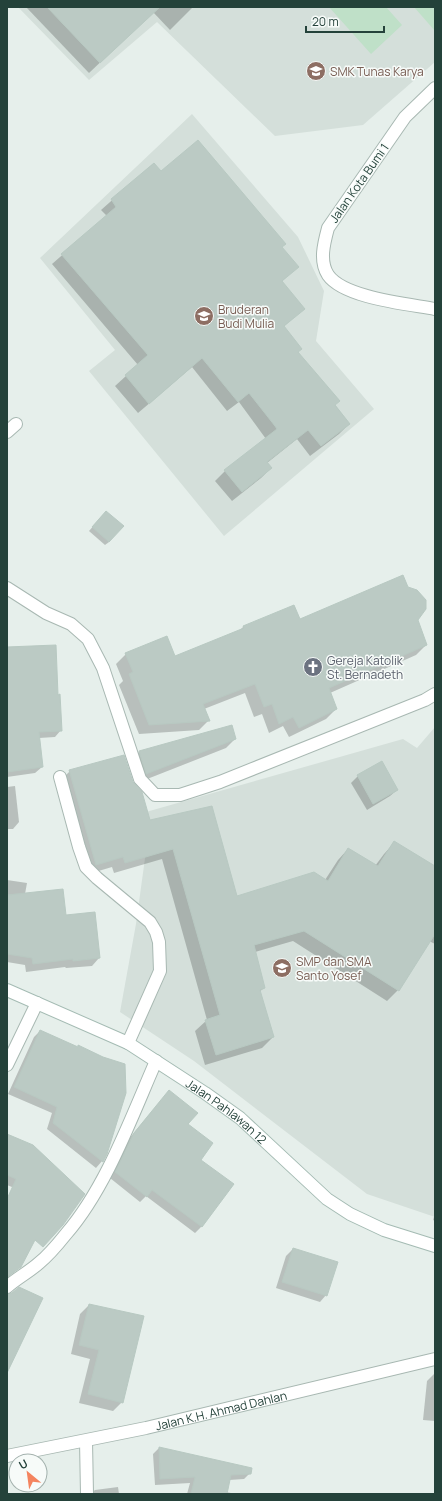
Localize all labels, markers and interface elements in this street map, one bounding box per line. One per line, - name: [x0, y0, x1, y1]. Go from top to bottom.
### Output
- scale bar: [306, 8, 384, 34]
- text: 20 m: [312, 13, 339, 30]
- school or university icon: SMK Tunas Karya: [305, 60, 327, 82]
- place label: SMK Tunas Karya: [330, 63, 424, 80]
- street label: Jalan Kota Bumi 1: [325, 140, 393, 226]
- place label: Bruderan Budi Mulia: [218, 301, 274, 332]
- school or university icon: Bruderan Budi Mulia: [193, 305, 215, 327]
- place label: Gereja Katolik St. Bernadeth: [327, 652, 404, 683]
- church icon: Gereja Katolik St. Bernadeth: [302, 656, 324, 678]
- place label: SMP dan SMA Santo Yosef: [296, 953, 372, 984]
- school or university icon: SMP dan SMA Santo Yosef: [271, 957, 293, 979]
- street label: Jalan Pahlawan 12: [183, 1075, 271, 1148]
- street label: Jalan K.H. Ahmad Dahlan: [154, 1386, 289, 1434]
- north arrow: [8, 1453, 48, 1493]
- text: U: [16, 1455, 30, 1472]

